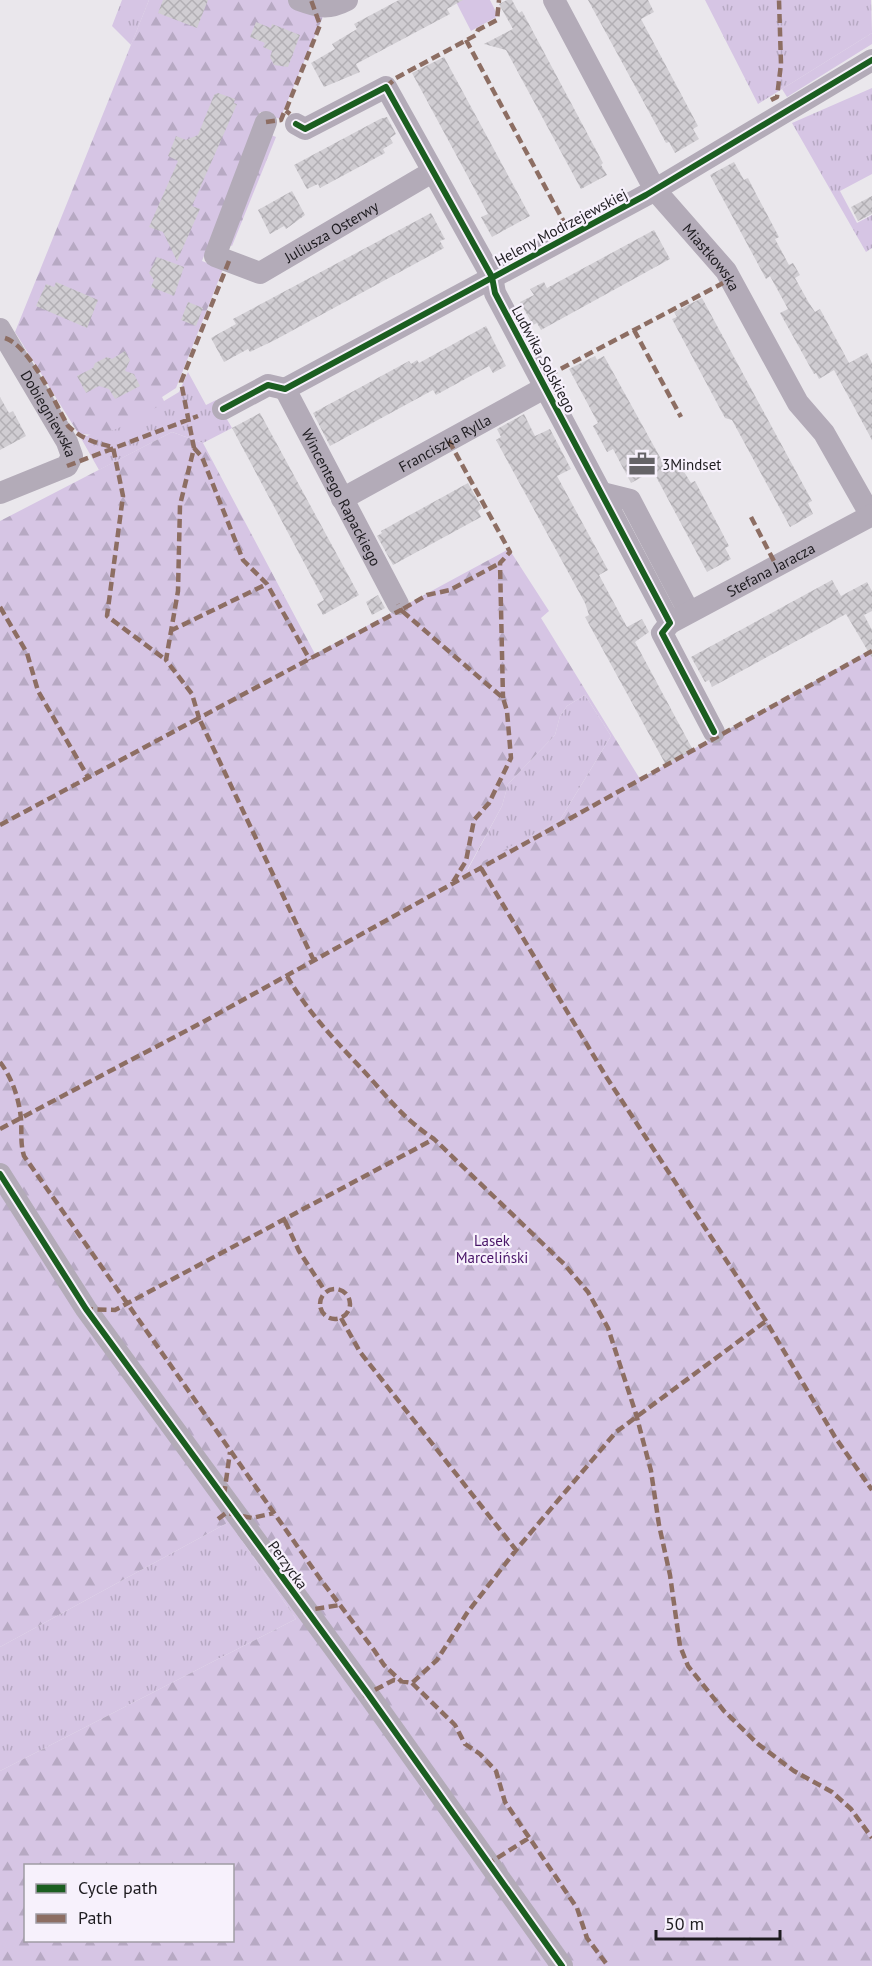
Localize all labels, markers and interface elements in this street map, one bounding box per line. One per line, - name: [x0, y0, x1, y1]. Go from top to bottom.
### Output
- street label: Heleny Modrzejewskiej: [492, 184, 630, 270]
- street label: Juliusza Osterwy: [280, 196, 382, 267]
- street label: Miastkowska: [679, 219, 744, 294]
- street label: Ludwika Solskiego: [508, 302, 580, 416]
- street label: Dobiegniewska: [17, 367, 81, 460]
- street label: Franciszka Rylla: [395, 410, 494, 476]
- street label: Wincentego Rapackiego: [298, 425, 386, 569]
- office icon: 3Mindset: [627, 449, 657, 479]
- place label: 3Mindset: [662, 455, 721, 474]
- street label: Stefana Jaracza: [723, 538, 818, 601]
- park label: Lasek Marceliński: [456, 1231, 528, 1267]
- street label: Perzycka: [264, 1537, 312, 1593]
- legend: [24, 1864, 234, 1942]
- text: Cycle path: [78, 1876, 158, 1899]
- scale bar: [656, 1903, 780, 1941]
- text: Path: [78, 1906, 112, 1929]
- text: 50 m: [665, 1912, 704, 1935]

